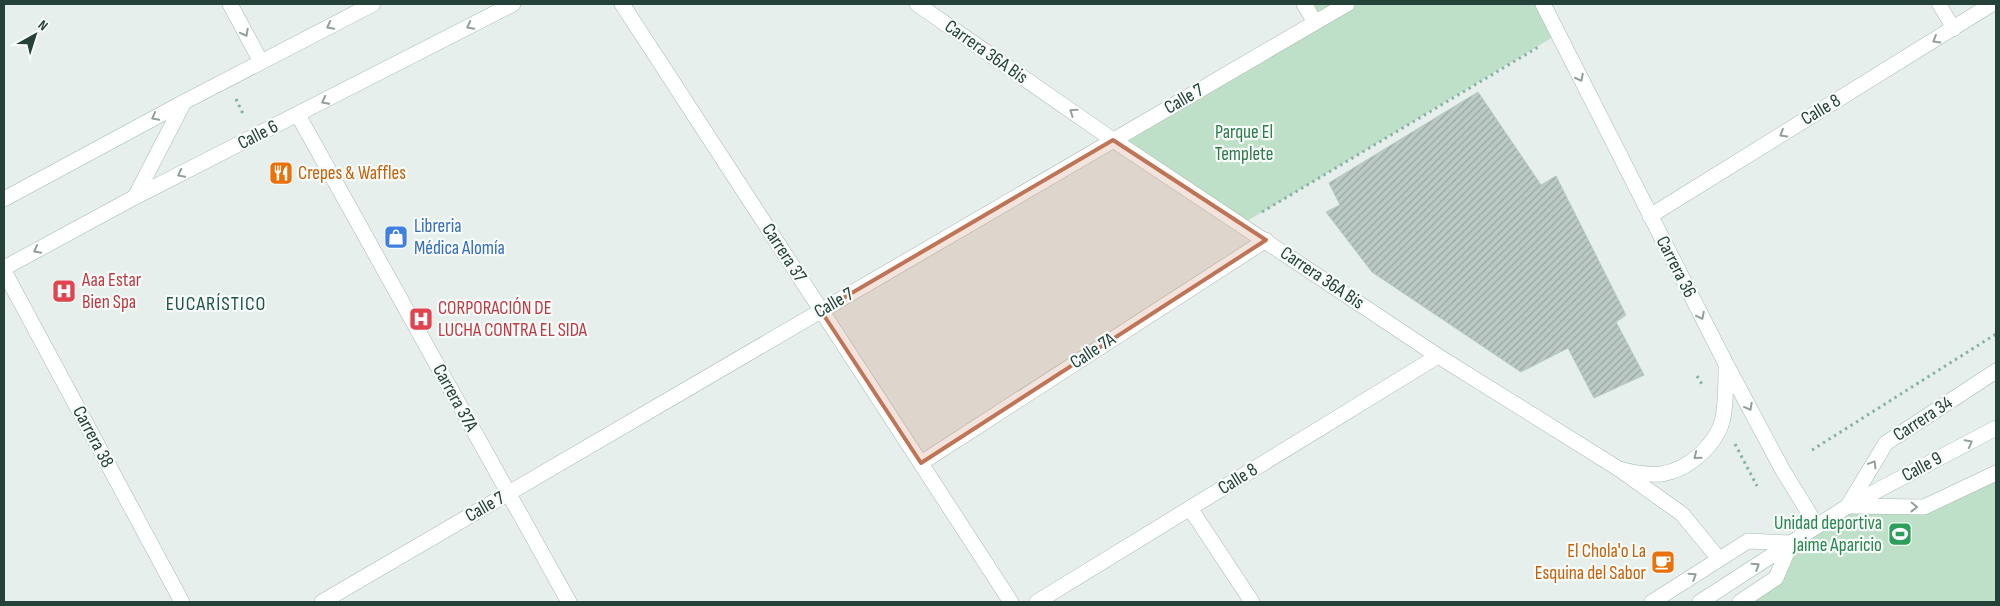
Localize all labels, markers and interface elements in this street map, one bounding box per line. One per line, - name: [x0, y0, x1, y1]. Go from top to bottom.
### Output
- north arrow: [10, 10, 60, 60]
- street label: Carrera 36A Bis: [940, 15, 1032, 89]
- text: N: [35, 16, 51, 34]
- one-way arrow: [326, 20, 335, 30]
- one-way arrow: [466, 20, 475, 30]
- one-way arrow: [239, 28, 249, 37]
- one-way arrow: [1933, 34, 1942, 43]
- one-way arrow: [1574, 73, 1584, 82]
- street label: Calle 7: [1160, 78, 1208, 119]
- street label: Calle 8: [1797, 89, 1845, 131]
- one-way arrow: [322, 95, 331, 105]
- one-way arrow: [1070, 109, 1079, 118]
- one-way arrow: [151, 111, 160, 121]
- street label: Calle 6: [234, 115, 282, 155]
- park label: Parque El Templete: [1215, 121, 1273, 166]
- one-way arrow: [1779, 127, 1788, 137]
- restaurant icon: Crepes & Waffles: [268, 160, 294, 186]
- place label: Crepes & Waffles: [298, 162, 406, 185]
- one-way arrow: [177, 168, 186, 178]
- place label: Libreria Médica Alomía: [414, 215, 505, 260]
- street label: Carrera 37: [757, 219, 812, 287]
- shop icon: Libreria Médica Alomía: [383, 224, 409, 250]
- street label: Carrera 36: [1651, 232, 1701, 302]
- street label: Carrera 36A Bis: [1276, 242, 1368, 315]
- one-way arrow: [33, 244, 42, 254]
- place label: Aaa Estar Bien Spa: [81, 269, 142, 314]
- hospital icon: Aaa Estar Bien Spa: [51, 278, 77, 304]
- street label: Calle 7: [810, 282, 858, 323]
- district label: EUCARÍSTICO: [166, 292, 266, 316]
- place label: CORPORACIÓN DE LUCHA CONTRA EL SIDA: [438, 297, 588, 342]
- hospital icon: CORPORACIÓN DE LUCHA CONTRA EL SIDA: [408, 306, 434, 332]
- one-way arrow: [1695, 311, 1705, 320]
- street label: Calle 7A: [1066, 327, 1121, 374]
- street label: Carrera 37A: [427, 360, 483, 436]
- street label: Carrera 34: [1889, 391, 1957, 447]
- street label: Carrera 38: [67, 402, 119, 472]
- one-way arrow: [1743, 402, 1753, 411]
- one-way arrow: [1964, 439, 1973, 449]
- street label: Calle 9: [1898, 447, 1946, 487]
- one-way arrow: [1693, 451, 1702, 460]
- street label: Calle 8: [1214, 458, 1262, 500]
- one-way arrow: [1867, 461, 1877, 470]
- street label: Calle 7: [461, 486, 509, 527]
- one-way arrow: [1911, 502, 1919, 512]
- place label: Unidad deportiva Jaime Aparicio: [1774, 512, 1882, 557]
- sports icon: Unidad deportiva Jaime Aparicio: [1887, 521, 1913, 547]
- place label: El Chola'o La Esquina del Sabor: [1535, 540, 1647, 585]
- cafe icon: El Chola'o La Esquina del Sabor: [1650, 549, 1676, 575]
- one-way arrow: [1750, 563, 1759, 573]
- one-way arrow: [1688, 573, 1697, 582]

